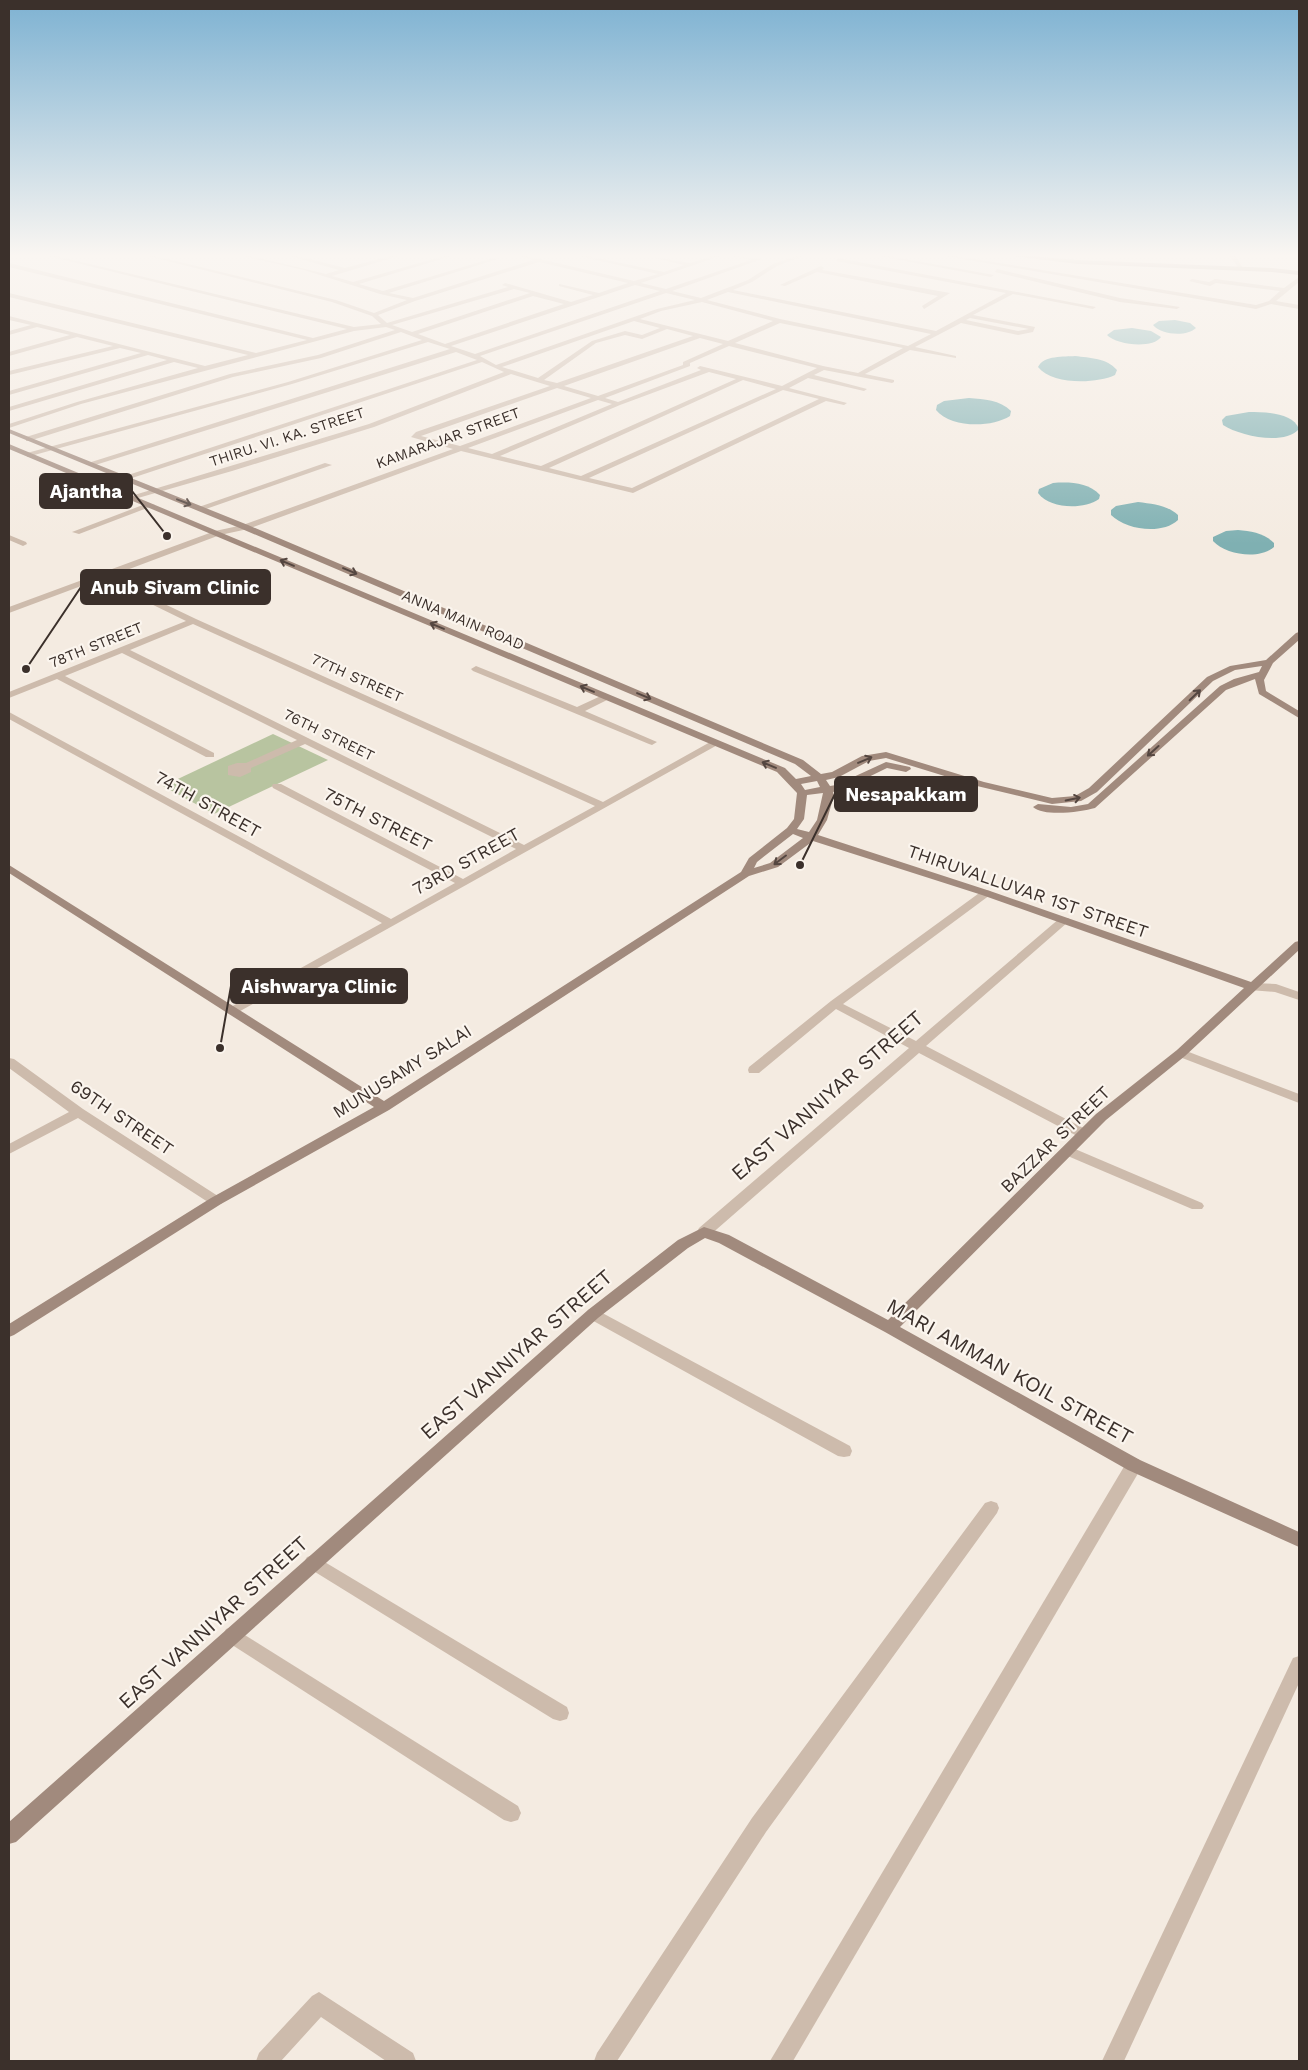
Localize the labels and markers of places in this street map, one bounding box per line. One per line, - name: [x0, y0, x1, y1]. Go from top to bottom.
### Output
- callout: Ajantha: [40, 474, 132, 508]
- callout: Anub Sivam Clinic: [81, 570, 270, 604]
- callout: Nesapakkam: [835, 777, 977, 811]
- callout: Aishwarya Clinic: [231, 969, 407, 1003]

